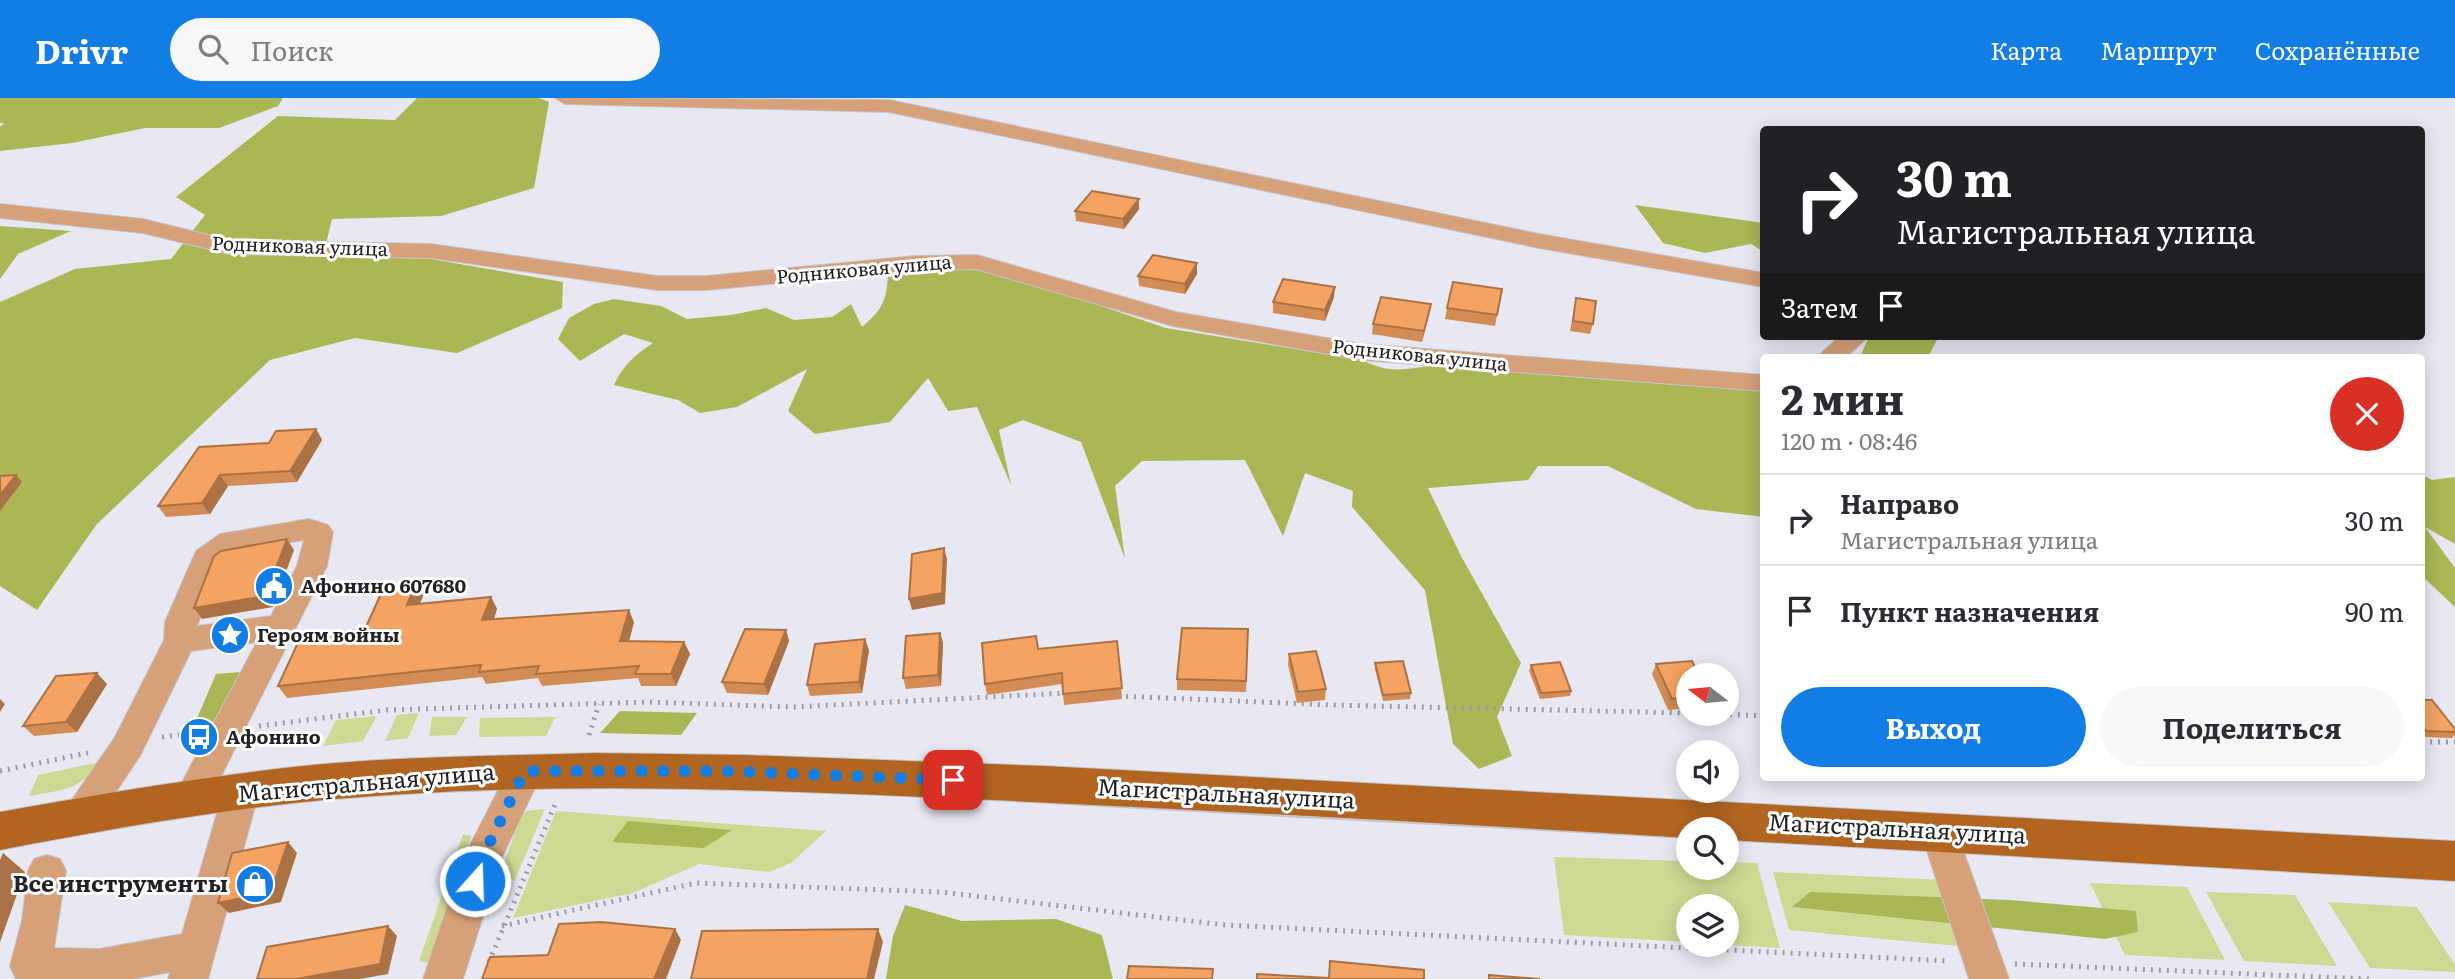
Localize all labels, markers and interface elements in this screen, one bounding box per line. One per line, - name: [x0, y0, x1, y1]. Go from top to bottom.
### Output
- search box: [170, 18, 660, 81]
- text: Drivr: [35, 25, 128, 74]
- icon: search: [194, 30, 232, 68]
- text: Поиск: [250, 30, 333, 69]
- text: Карта: [1990, 32, 2062, 67]
- text: Маршрут: [2100, 32, 2217, 67]
- text: Сохранённые: [2255, 32, 2420, 67]
- text: 30 m: [1896, 139, 2012, 212]
- icon: right: [1781, 154, 1872, 245]
- text: Магистральная улица: [1896, 206, 2255, 254]
- street label: Родниковая улица: [212, 228, 389, 262]
- street label: Родниковая улица: [775, 246, 954, 290]
- text: Затем: [1781, 287, 1858, 326]
- icon: arrive: [1872, 287, 1910, 325]
- street label: Родниковая улица: [1331, 331, 1510, 377]
- text: 2 мин: [1781, 366, 1904, 428]
- button: close: [2330, 377, 2404, 451]
- text: 120 m · 08:46: [1781, 423, 1917, 457]
- text: Направо: [1840, 483, 1959, 522]
- text: 30 m: [2344, 500, 2404, 539]
- icon: right: [1781, 501, 1819, 539]
- text: Магистральная улица: [1840, 522, 2098, 556]
- public building icon: Афонино 607680: [253, 565, 295, 607]
- place label: Афонино 607680: [301, 571, 466, 599]
- text: Пункт назначения: [1840, 591, 2099, 630]
- text: 90 m: [2345, 591, 2404, 630]
- icon: arrive: [1781, 592, 1819, 630]
- place icon: Героям войны: [209, 614, 251, 656]
- place label: Героям войны: [257, 620, 400, 648]
- north arrow: [1676, 663, 1740, 726]
- map controls: [1676, 663, 1739, 957]
- button: Выход: [1781, 687, 2086, 767]
- button: Поделиться: [2100, 687, 2404, 767]
- bus stop icon: Афонино: [178, 716, 220, 758]
- place label: Афонино: [226, 722, 321, 750]
- button: sound: [1676, 740, 1739, 803]
- pin: [923, 750, 983, 810]
- street label: Магистральная улица: [236, 753, 496, 809]
- icon: arrive: [934, 761, 972, 799]
- street label: Магистральная улица: [1096, 768, 1356, 816]
- street label: Магистральная улица: [1767, 803, 2027, 851]
- button: search: [1676, 817, 1739, 880]
- position arrow: [438, 844, 512, 918]
- shop icon: Все инструменты: [234, 863, 276, 905]
- place label: Все инструменты: [13, 865, 228, 899]
- button: layers: [1676, 894, 1739, 957]

